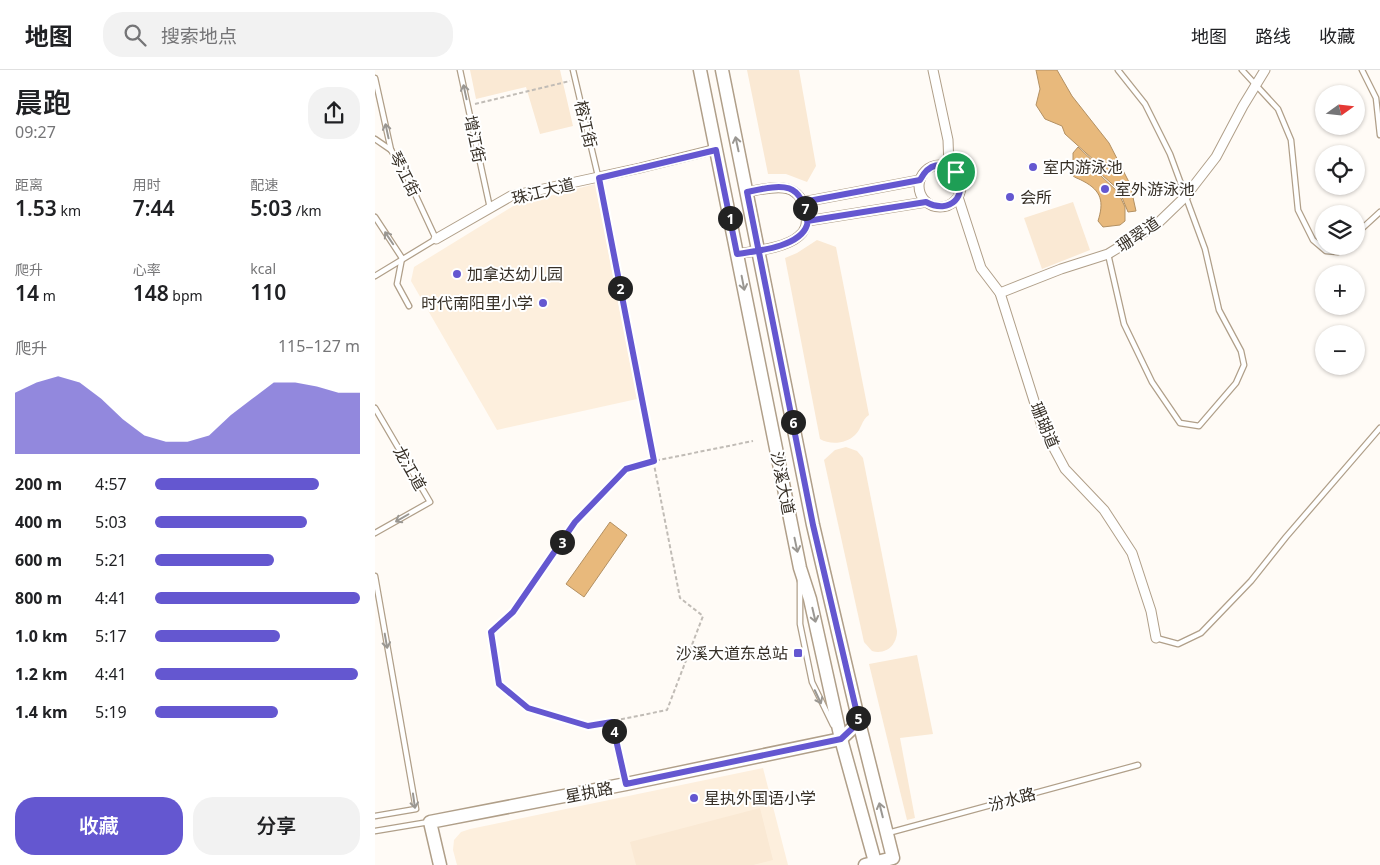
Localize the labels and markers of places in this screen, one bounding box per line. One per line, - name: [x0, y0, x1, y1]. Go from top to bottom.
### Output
- pin: [935, 151, 977, 193]
- place label: 室内游泳池: [1043, 156, 1123, 178]
- marker: 室内游泳池: [1027, 161, 1039, 173]
- place label: 室外游泳池: [1115, 178, 1195, 200]
- marker: 室外游泳池: [1099, 183, 1111, 195]
- place label: 会所: [1020, 186, 1052, 208]
- marker: 会所: [1004, 191, 1016, 203]
- pin: 7: [793, 196, 817, 220]
- pin: 1: [717, 206, 743, 230]
- place label: 加拿达幼儿园: [467, 263, 563, 285]
- marker: 加拿达幼儿园: [451, 268, 463, 280]
- pin: 2: [607, 276, 633, 300]
- place label: 时代南阳里小学: [421, 292, 533, 314]
- marker: 时代南阳里小学: [537, 297, 549, 309]
- pin: 6: [781, 410, 805, 434]
- pin: 3: [549, 530, 575, 554]
- place label: 沙溪大道东总站: [676, 642, 788, 664]
- marker: 沙溪大道东总站: [792, 647, 804, 659]
- pin: 5: [845, 706, 871, 730]
- pin: 4: [601, 718, 627, 744]
- place label: 星执外国语小学: [704, 787, 816, 809]
- marker: 星执外国语小学: [688, 792, 700, 804]

